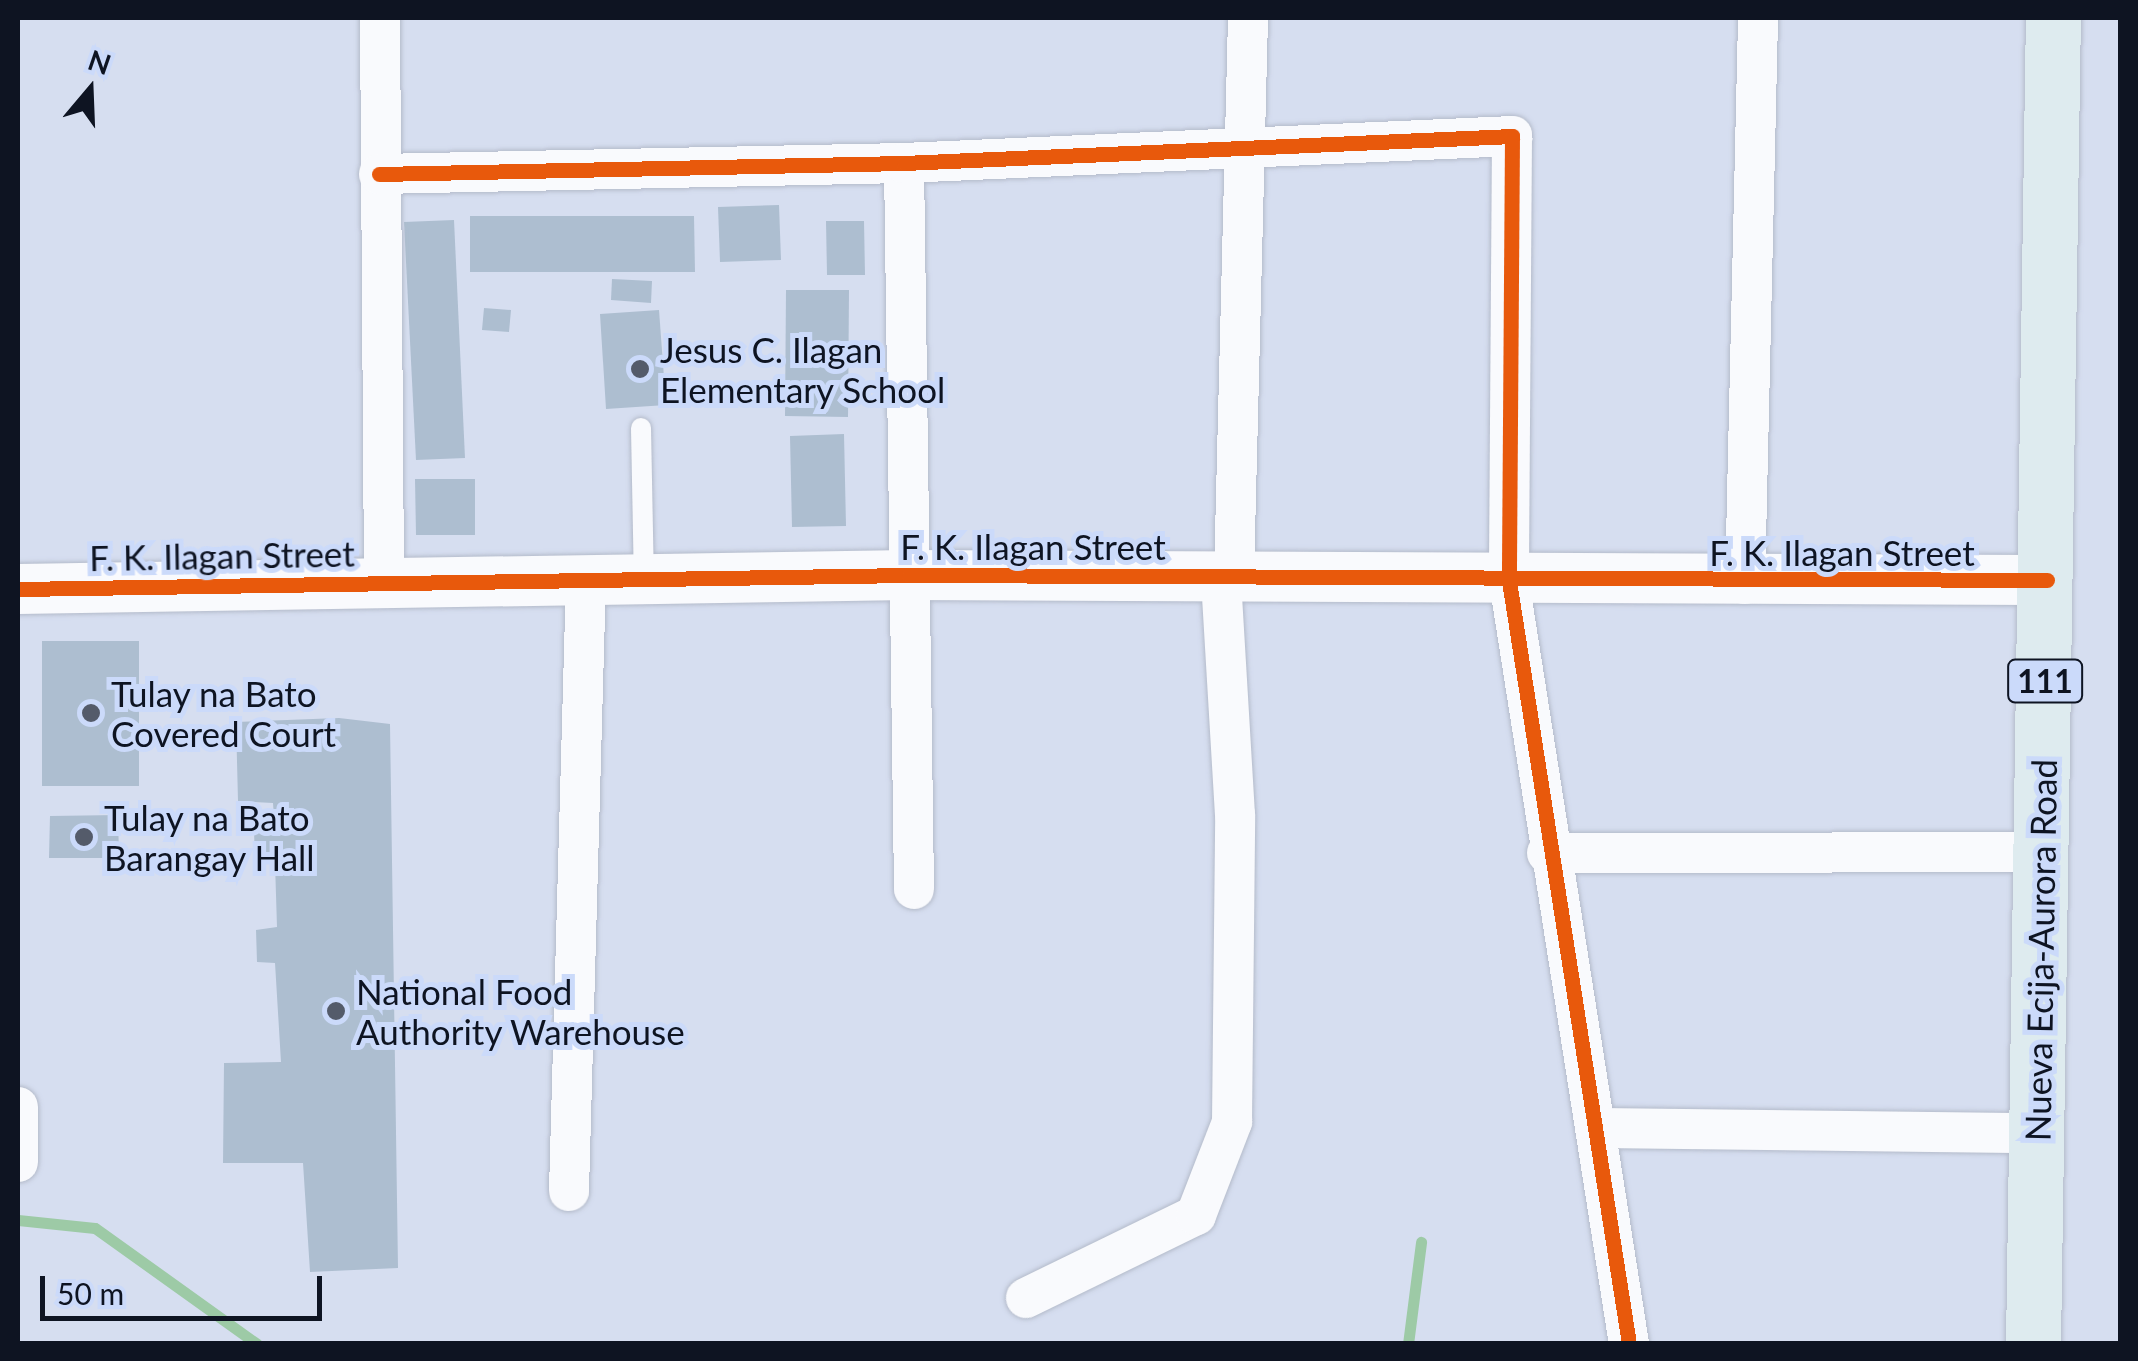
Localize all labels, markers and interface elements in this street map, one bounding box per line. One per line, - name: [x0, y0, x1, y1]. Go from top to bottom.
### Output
- north arrow: [40, 40, 140, 140]
- text: N: [84, 42, 115, 81]
- place label: Jesus C. Ilagan Elementary School: [660, 328, 946, 410]
- marker: Jesus C. Ilagan Elementary School: [629, 358, 651, 380]
- street label: F. K. Ilagan Street: [900, 525, 1166, 567]
- street label: F. K. Ilagan Street: [1709, 531, 1975, 573]
- street label: F. K. Ilagan Street: [89, 532, 355, 578]
- road number: 111: [2005, 654, 2085, 708]
- place label: Tulay na Bato Covered Court: [111, 672, 336, 754]
- marker: Tulay na Bato Covered Court: [80, 702, 102, 724]
- street label: Nueva Ecija-Aurora Road: [2016, 758, 2064, 1142]
- place label: Tulay na Bato Barangay Hall: [104, 796, 315, 878]
- marker: Tulay na Bato Barangay Hall: [73, 826, 95, 848]
- place label: National Food Authority Warehouse: [356, 970, 686, 1052]
- marker: National Food Authority Warehouse: [325, 1000, 347, 1022]
- scale bar: [45, 1256, 328, 1318]
- text: 50 m: [57, 1275, 124, 1311]

